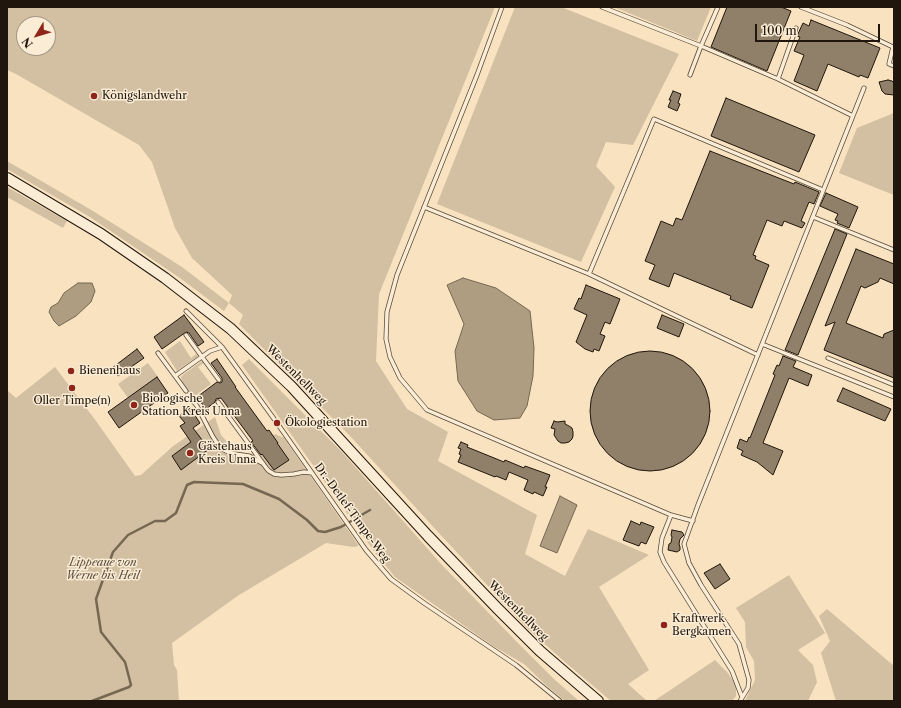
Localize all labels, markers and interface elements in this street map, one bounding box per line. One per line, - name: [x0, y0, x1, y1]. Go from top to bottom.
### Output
- north arrow: [16, 16, 56, 56]
- scale bar: [757, 16, 882, 42]
- text: 100 m: [762, 23, 797, 38]
- text: N: [19, 35, 36, 51]
- place label: Königslandwehr: [102, 89, 187, 103]
- marker: Königslandwehr: [89, 91, 99, 101]
- street label: Westenhellweg: [263, 342, 329, 408]
- place label: Bienenhaus: [79, 364, 140, 378]
- marker: Bienenhaus: [66, 366, 76, 376]
- marker: Oller Timpe(n): [67, 383, 77, 393]
- place label: Biologische Station Kreis Unna: [142, 392, 240, 418]
- place label: Oller Timpe(n): [33, 394, 111, 408]
- marker: Biologische Station Kreis Unna: [129, 400, 139, 410]
- place label: Ökologiestation: [285, 416, 367, 430]
- marker: Ökologiestation: [272, 418, 282, 428]
- place label: Gästehaus Kreis Unna: [198, 440, 256, 466]
- marker: Gästehaus Kreis Unna: [185, 448, 195, 458]
- street label: Dr.-Detlef-Timpe-Weg: [311, 461, 393, 565]
- park label: Lippeaue von Werne bis Heil: [66, 556, 140, 582]
- street label: Westenhellweg: [485, 578, 551, 644]
- place label: Kraftwerk Bergkamen: [672, 612, 731, 638]
- marker: Kraftwerk Bergkamen: [659, 620, 669, 630]

